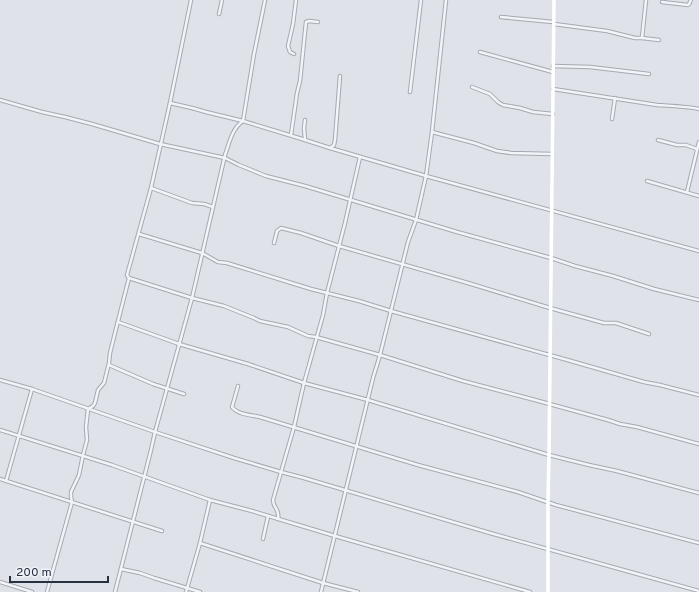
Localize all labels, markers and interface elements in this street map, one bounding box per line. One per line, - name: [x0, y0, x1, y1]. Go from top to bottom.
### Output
- scale bar: [10, 558, 108, 584]
- text: 200 m: [16, 565, 52, 581]

